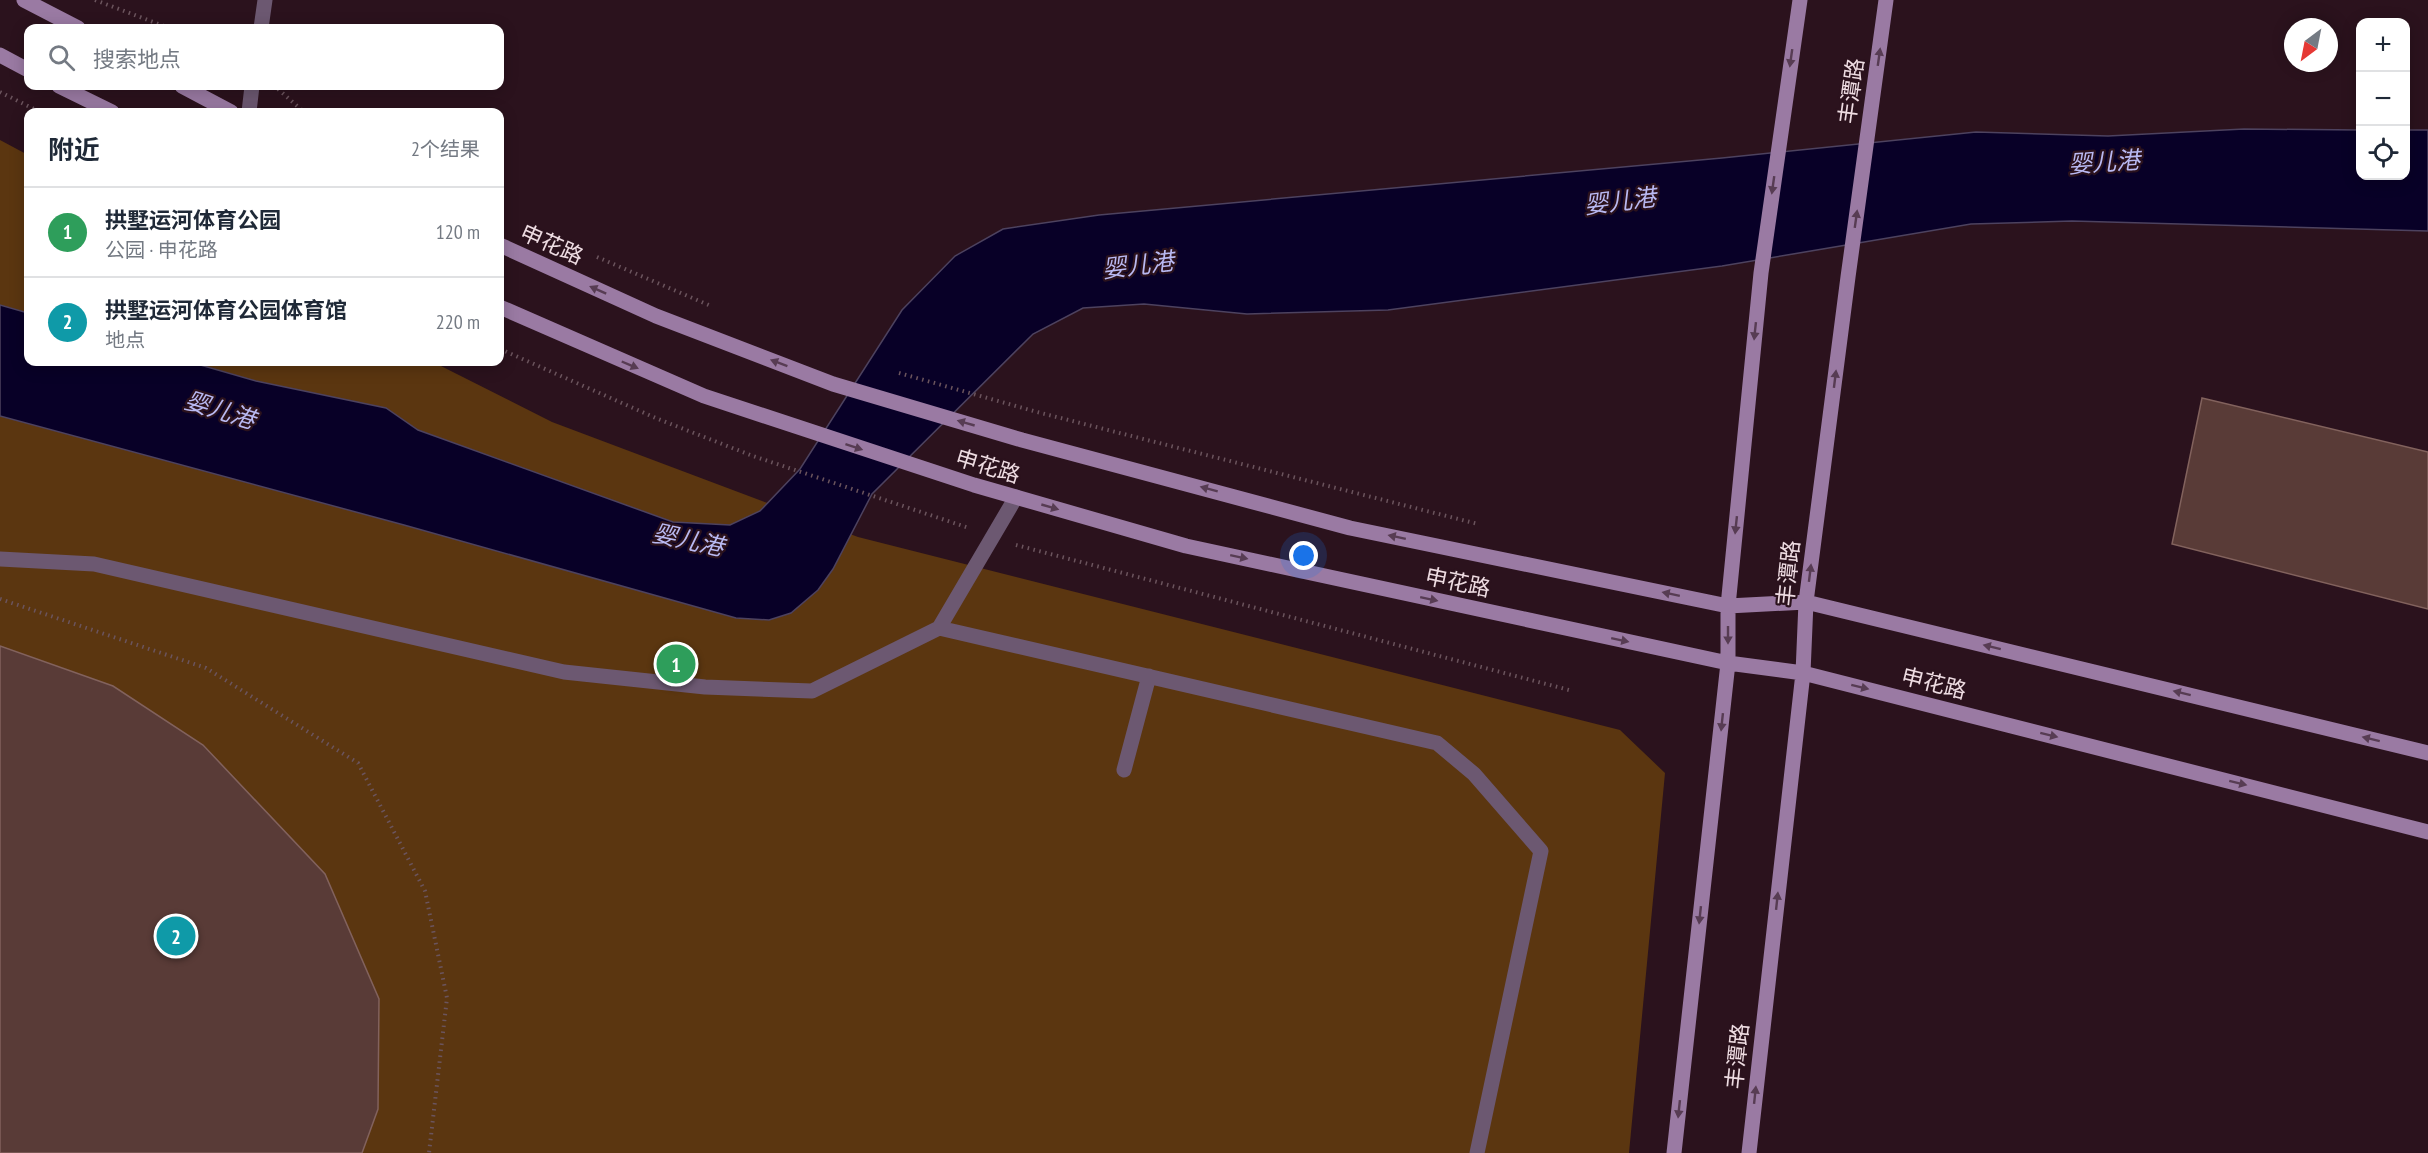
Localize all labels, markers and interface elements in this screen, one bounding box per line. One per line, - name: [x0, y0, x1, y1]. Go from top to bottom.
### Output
- north arrow: [2284, 18, 2338, 72]
- map controls: [2356, 18, 2410, 180]
- button: +: [2356, 18, 2410, 72]
- search box: [24, 24, 504, 90]
- icon: search: [45, 41, 78, 74]
- text: 搜索地点: [93, 45, 181, 73]
- one-way arrow: [1874, 48, 1883, 67]
- one-way arrow: [1787, 49, 1796, 68]
- street label: 丰潭路: [1833, 56, 1869, 126]
- button: −: [2356, 72, 2410, 126]
- button: locate: [2356, 126, 2410, 180]
- text: 附近: [48, 133, 100, 166]
- text: 2个结果: [411, 136, 480, 162]
- water label: 婴儿港: [2067, 144, 2144, 180]
- one-way arrow: [1769, 175, 1778, 194]
- water label: 婴儿港: [1582, 181, 1661, 221]
- text: 拱墅运河体育公园: [105, 206, 281, 234]
- one-way arrow: [1851, 209, 1860, 228]
- street label: 申花路: [516, 218, 588, 270]
- text: 1: [63, 219, 72, 245]
- text: 120 m: [436, 219, 480, 245]
- text: 公园 · 申花路: [105, 237, 218, 263]
- water label: 婴儿港: [1100, 245, 1179, 285]
- one-way arrow: [589, 284, 607, 294]
- text: 拱墅运河体育公园体育馆: [105, 296, 347, 324]
- text: 2: [63, 309, 72, 335]
- text: 220 m: [436, 309, 480, 335]
- one-way arrow: [1750, 322, 1760, 341]
- text: 地点: [105, 327, 145, 353]
- one-way arrow: [769, 358, 787, 368]
- one-way arrow: [621, 360, 639, 370]
- one-way arrow: [1830, 370, 1839, 389]
- water label: 婴儿港: [181, 385, 262, 436]
- one-way arrow: [957, 418, 975, 427]
- one-way arrow: [845, 443, 863, 452]
- street label: 申花路: [952, 443, 1024, 489]
- one-way arrow: [1200, 484, 1218, 493]
- one-way arrow: [1041, 503, 1059, 512]
- one-way arrow: [1731, 516, 1741, 535]
- water label: 婴儿港: [650, 517, 729, 563]
- one-way arrow: [1388, 532, 1407, 542]
- street label: 丰潭路: [1771, 539, 1805, 607]
- your location: [1289, 541, 1318, 570]
- one-way arrow: [1229, 553, 1248, 563]
- street label: 申花路: [1423, 561, 1493, 603]
- one-way arrow: [1805, 563, 1815, 582]
- one-way arrow: [1661, 589, 1680, 598]
- one-way arrow: [1420, 594, 1439, 604]
- one-way arrow: [1723, 625, 1733, 644]
- one-way arrow: [1611, 636, 1630, 645]
- one-way arrow: [1983, 641, 2001, 651]
- pin: 1: [656, 642, 696, 686]
- street label: 申花路: [1899, 661, 1969, 705]
- one-way arrow: [1851, 683, 1869, 693]
- one-way arrow: [2172, 687, 2191, 697]
- one-way arrow: [1717, 712, 1726, 731]
- one-way arrow: [2040, 731, 2058, 741]
- one-way arrow: [2362, 733, 2380, 743]
- one-way arrow: [2229, 779, 2247, 789]
- one-way arrow: [1772, 892, 1782, 911]
- one-way arrow: [1695, 906, 1705, 925]
- pin: 2: [156, 914, 195, 958]
- street label: 丰潭路: [1720, 1022, 1754, 1090]
- one-way arrow: [1750, 1085, 1760, 1104]
- one-way arrow: [1674, 1100, 1683, 1119]

